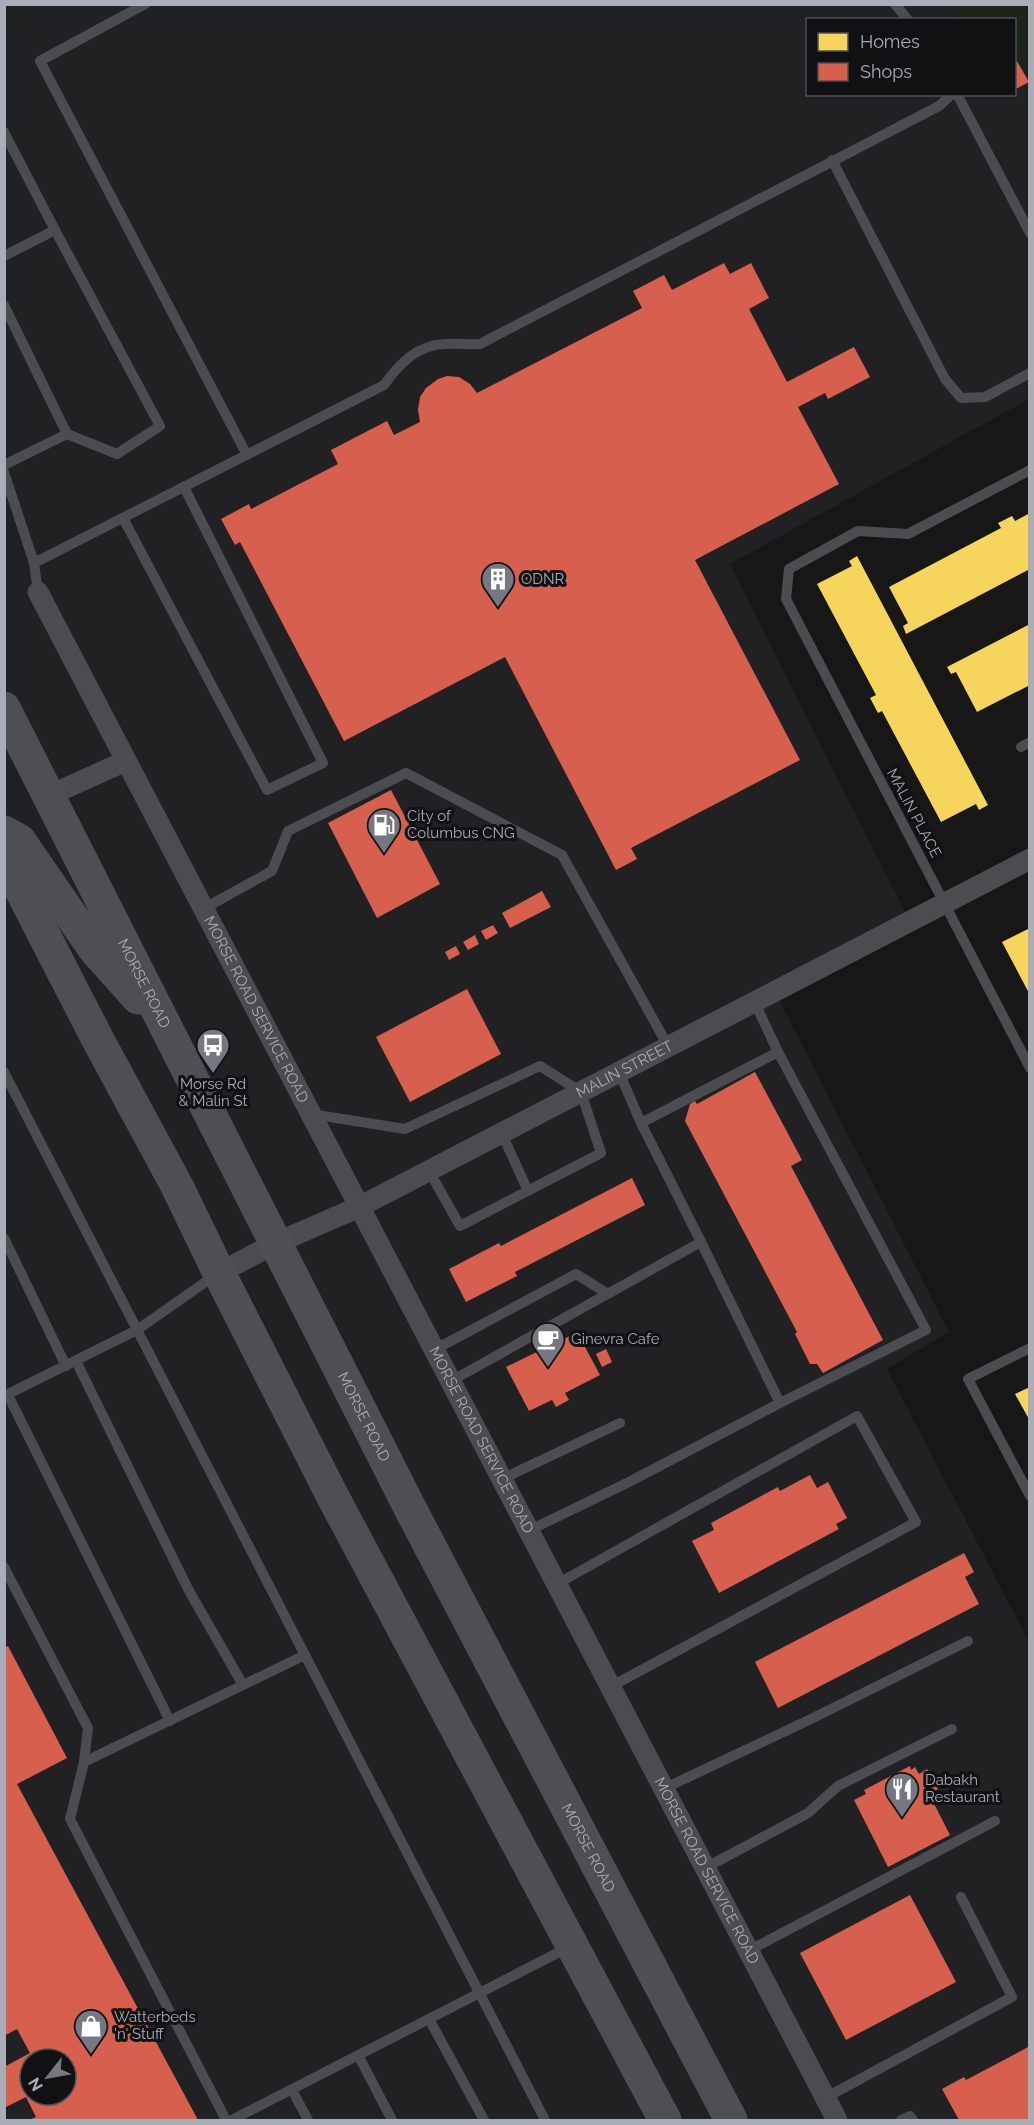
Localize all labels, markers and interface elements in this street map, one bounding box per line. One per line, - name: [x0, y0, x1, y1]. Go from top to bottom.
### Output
- legend: [806, 18, 1016, 96]
- text: Homes: [860, 31, 920, 52]
- text: Shops: [860, 61, 912, 82]
- building icon: ODNR: [480, 561, 516, 608]
- place label: ODNR: [521, 570, 565, 588]
- street label: MALIN PLACE: [883, 765, 945, 861]
- fuel station icon: City of Columbus CNG: [366, 807, 402, 854]
- place label: City of Columbus CNG: [407, 807, 515, 842]
- street label: MORSE ROAD SERVICE ROAD: [200, 913, 313, 1106]
- street label: MORSE ROAD: [114, 936, 174, 1031]
- bus stop icon: Morse Rd & Malin St: [195, 1027, 231, 1074]
- street label: MALIN STREET: [573, 1037, 676, 1102]
- place label: Morse Rd & Malin St: [178, 1075, 248, 1110]
- cafe icon: Ginevra Cafe: [530, 1321, 566, 1368]
- place label: Ginevra Cafe: [571, 1330, 660, 1348]
- street label: MORSE ROAD SERVICE ROAD: [425, 1344, 538, 1537]
- street label: MORSE ROAD: [334, 1369, 394, 1465]
- restaurant icon: Dabakh Restaurant: [884, 1771, 920, 1818]
- place label: Dabakh Restaurant: [925, 1771, 1000, 1806]
- street label: MORSE ROAD SERVICE ROAD: [650, 1774, 763, 1967]
- street label: MORSE ROAD: [558, 1800, 619, 1896]
- shop icon: Watterbeds 'n' Stuff: [73, 2008, 109, 2055]
- place label: Watterbeds 'n' Stuff: [114, 2008, 196, 2043]
- north arrow: [18, 2047, 78, 2107]
- text: N: [24, 2074, 47, 2095]

